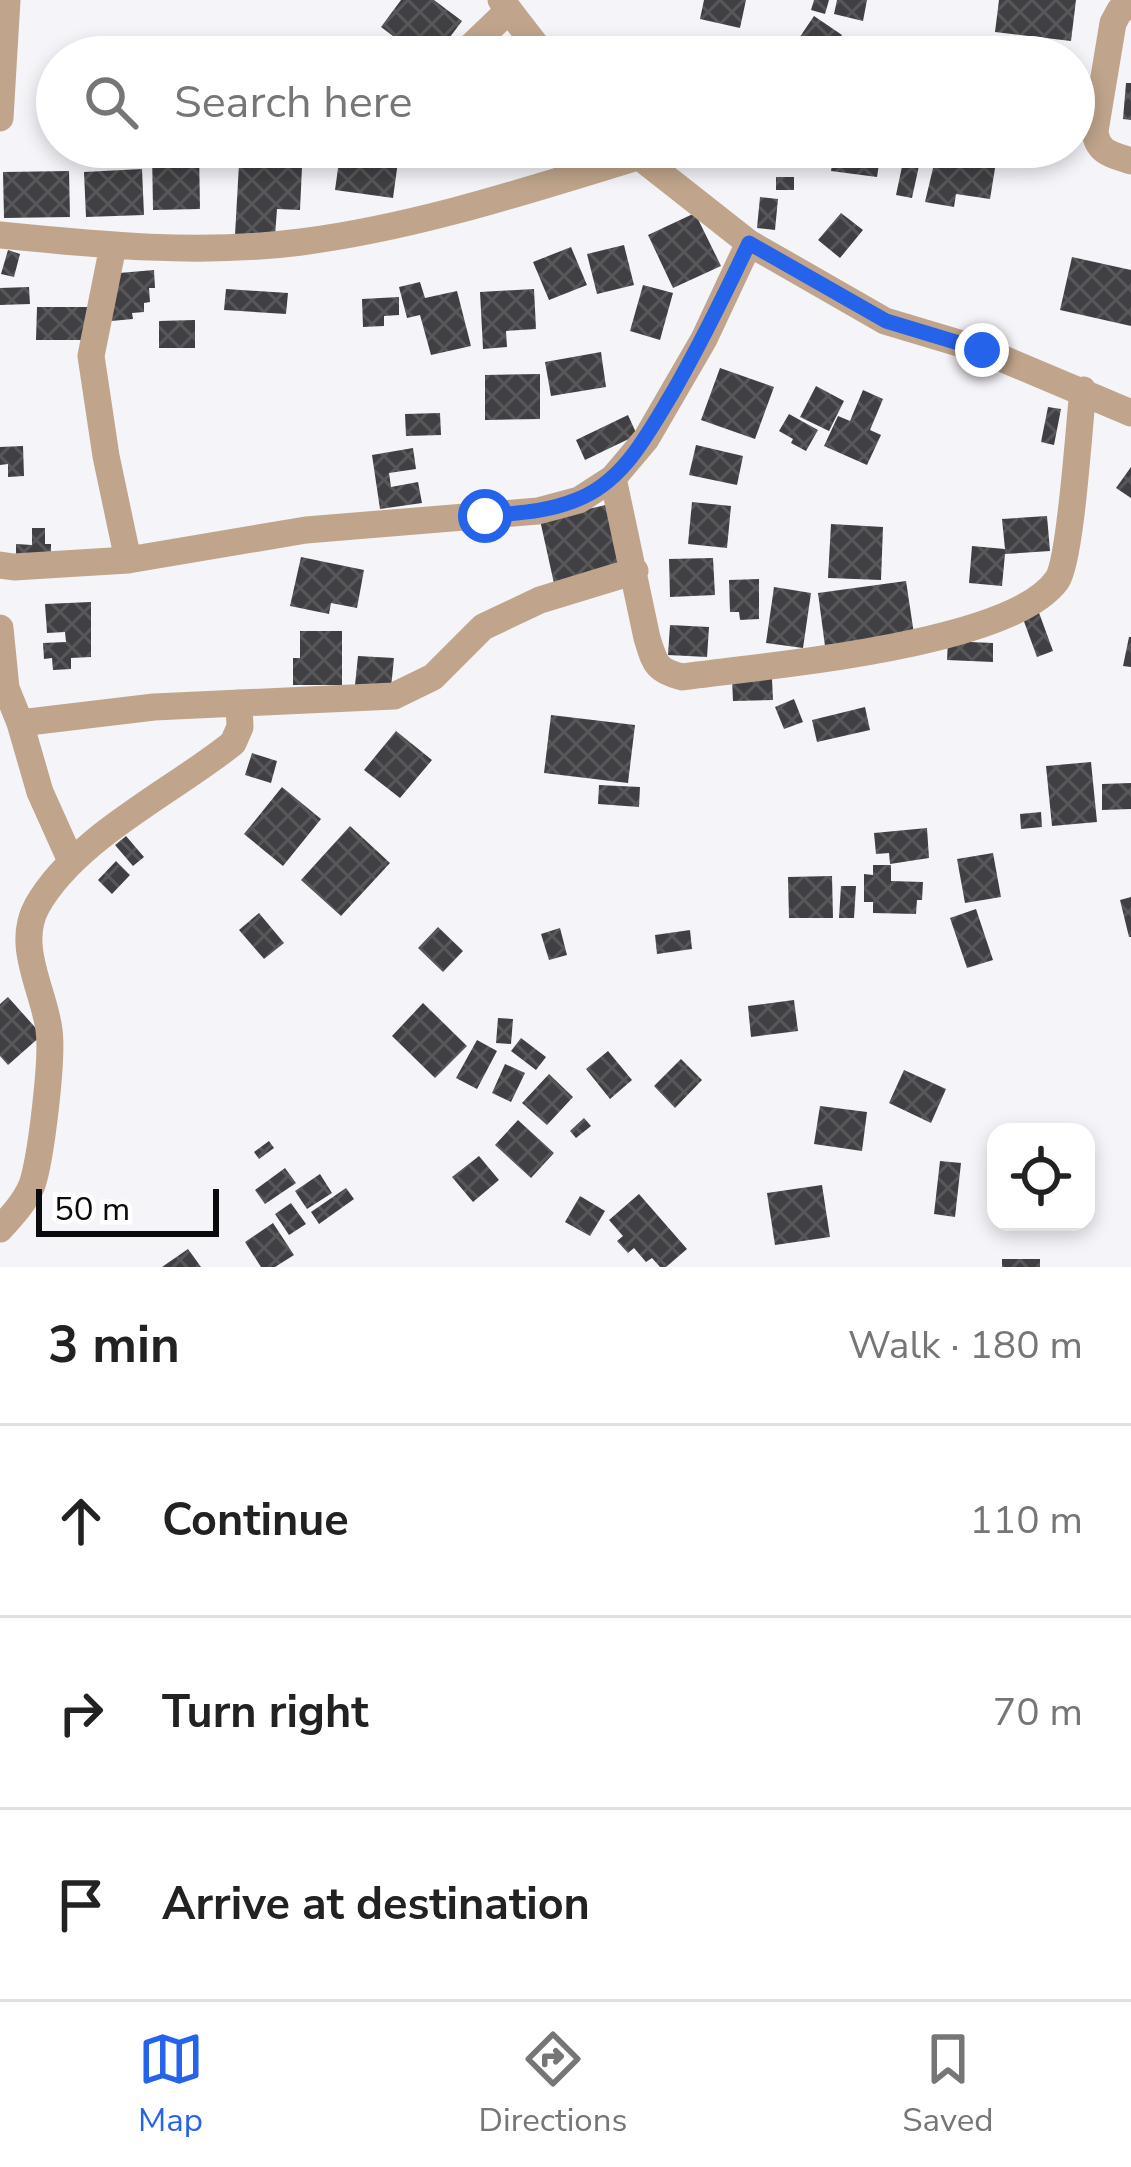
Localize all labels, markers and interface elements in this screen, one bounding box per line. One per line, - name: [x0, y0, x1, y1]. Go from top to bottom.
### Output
- search box: [36, 36, 1095, 168]
- icon: search: [78, 69, 144, 135]
- text: Search here: [174, 72, 413, 133]
- route end: [955, 323, 1009, 377]
- route start: [458, 489, 512, 543]
- map controls: [987, 1123, 1095, 1231]
- button: locate: [987, 1123, 1095, 1231]
- scale bar: [36, 1183, 219, 1236]
- text: 50 m: [54, 1187, 130, 1232]
- text: 3 min: [48, 1310, 180, 1380]
- text: Walk · 180 m: [848, 1319, 1083, 1372]
- icon: ahead: [48, 1488, 114, 1554]
- text: Continue: [162, 1490, 349, 1551]
- text: 110 m: [969, 1494, 1083, 1547]
- icon: right: [48, 1680, 114, 1746]
- text: Turn right: [162, 1682, 369, 1743]
- text: 70 m: [993, 1686, 1083, 1739]
- icon: arrive: [48, 1872, 114, 1938]
- text: Arrive at destination: [162, 1874, 590, 1935]
- tab: Map: [138, 2026, 204, 2143]
- tab: Directions: [479, 2026, 627, 2143]
- tab: Saved: [902, 2026, 993, 2143]

